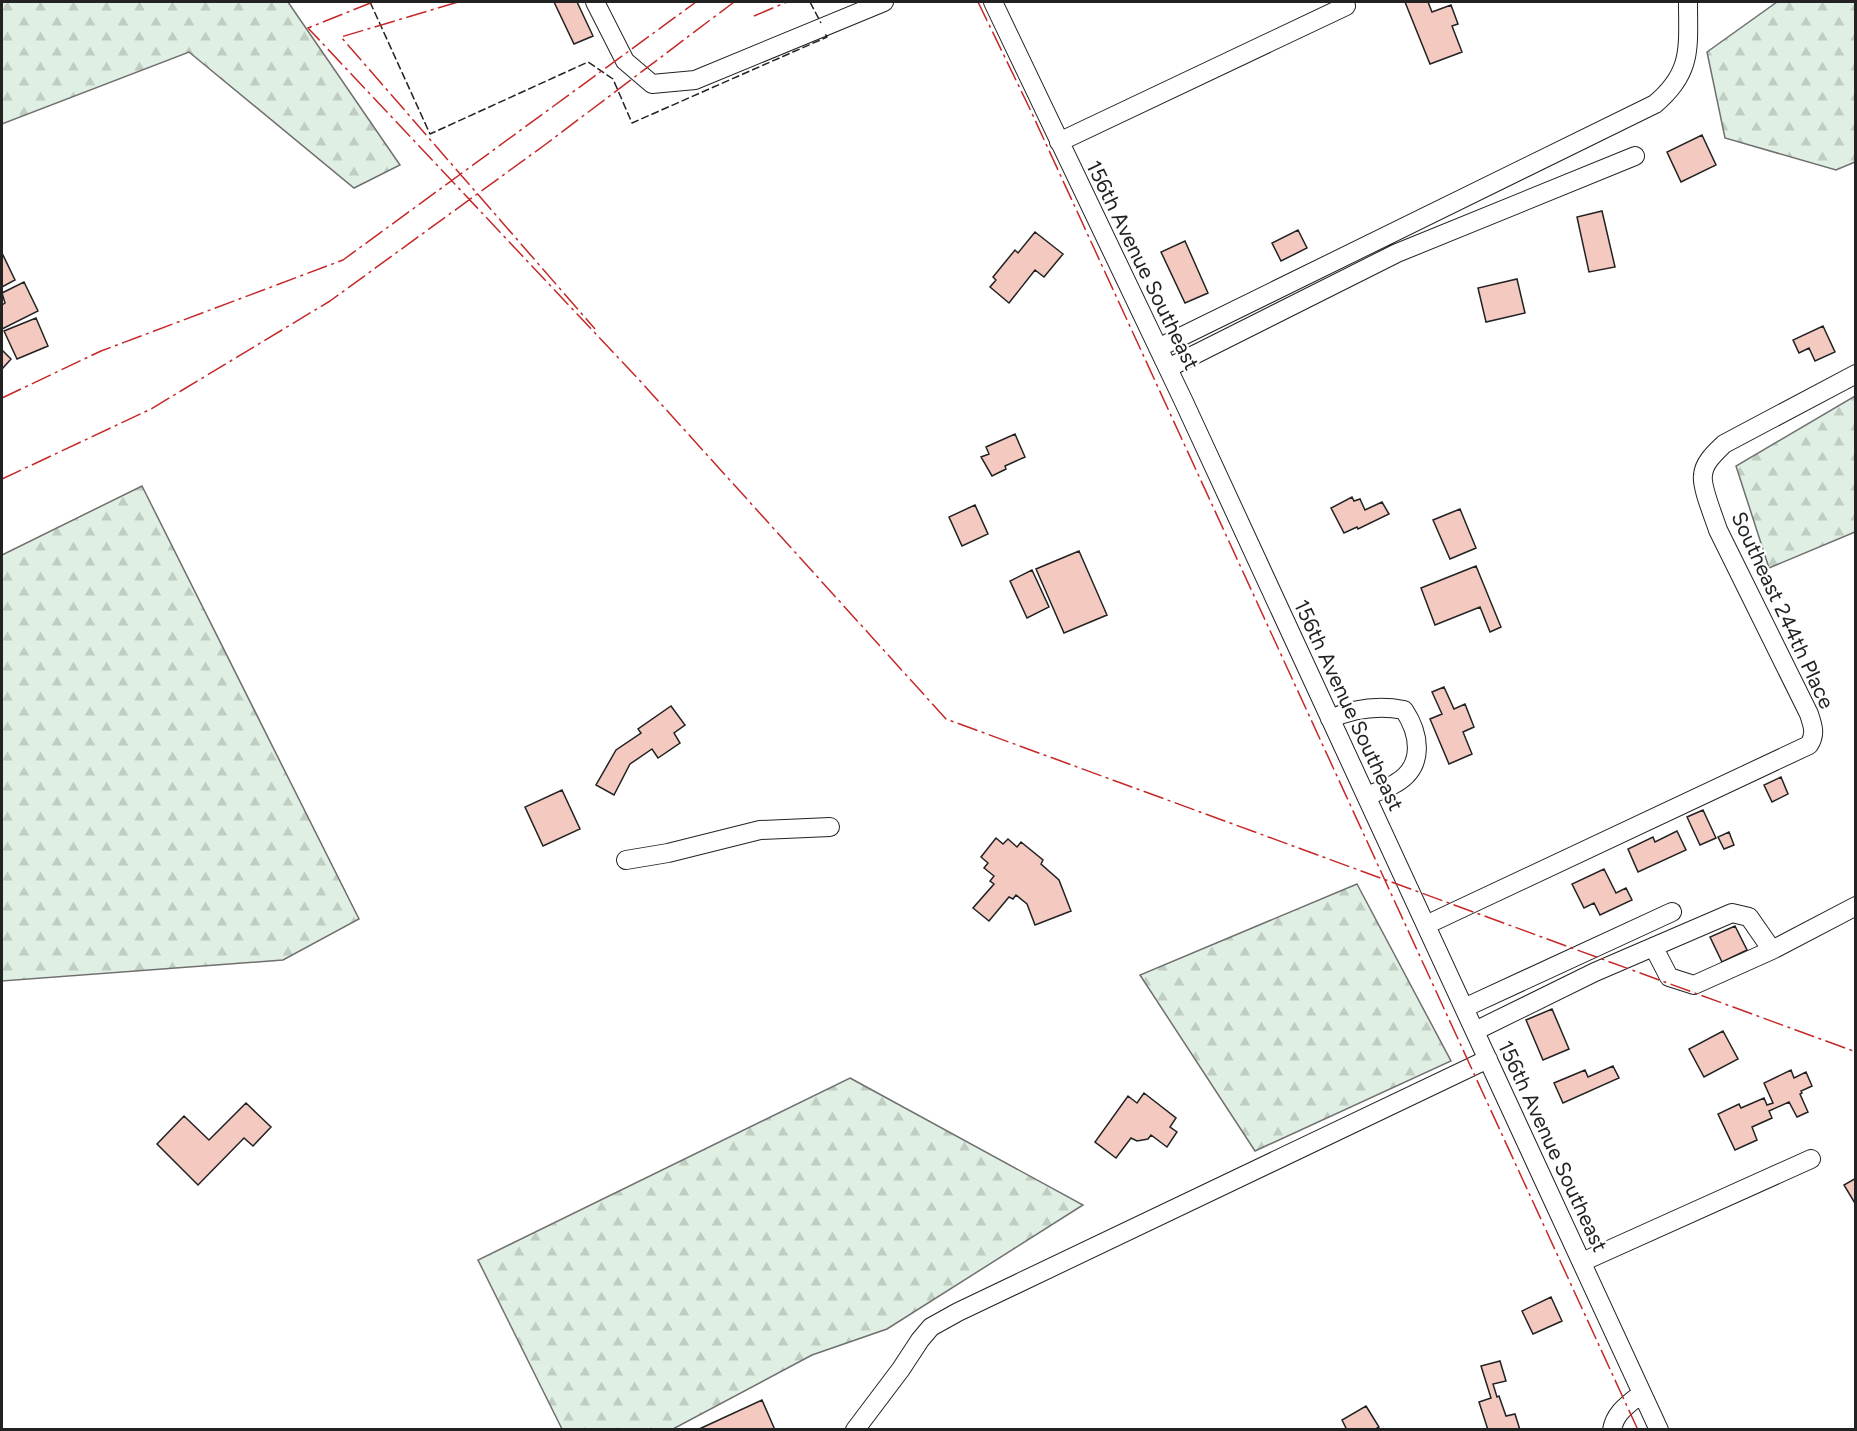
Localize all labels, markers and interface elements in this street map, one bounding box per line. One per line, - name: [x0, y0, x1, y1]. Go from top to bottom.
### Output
- street label: 156th Avenue Southeast: [1081, 156, 1205, 374]
- street label: Southeast 244th Place: [1726, 508, 1840, 712]
- street label: 156th Avenue Southeast: [1289, 595, 1409, 815]
- street label: 156th Avenue Southeast: [1493, 1036, 1613, 1256]

